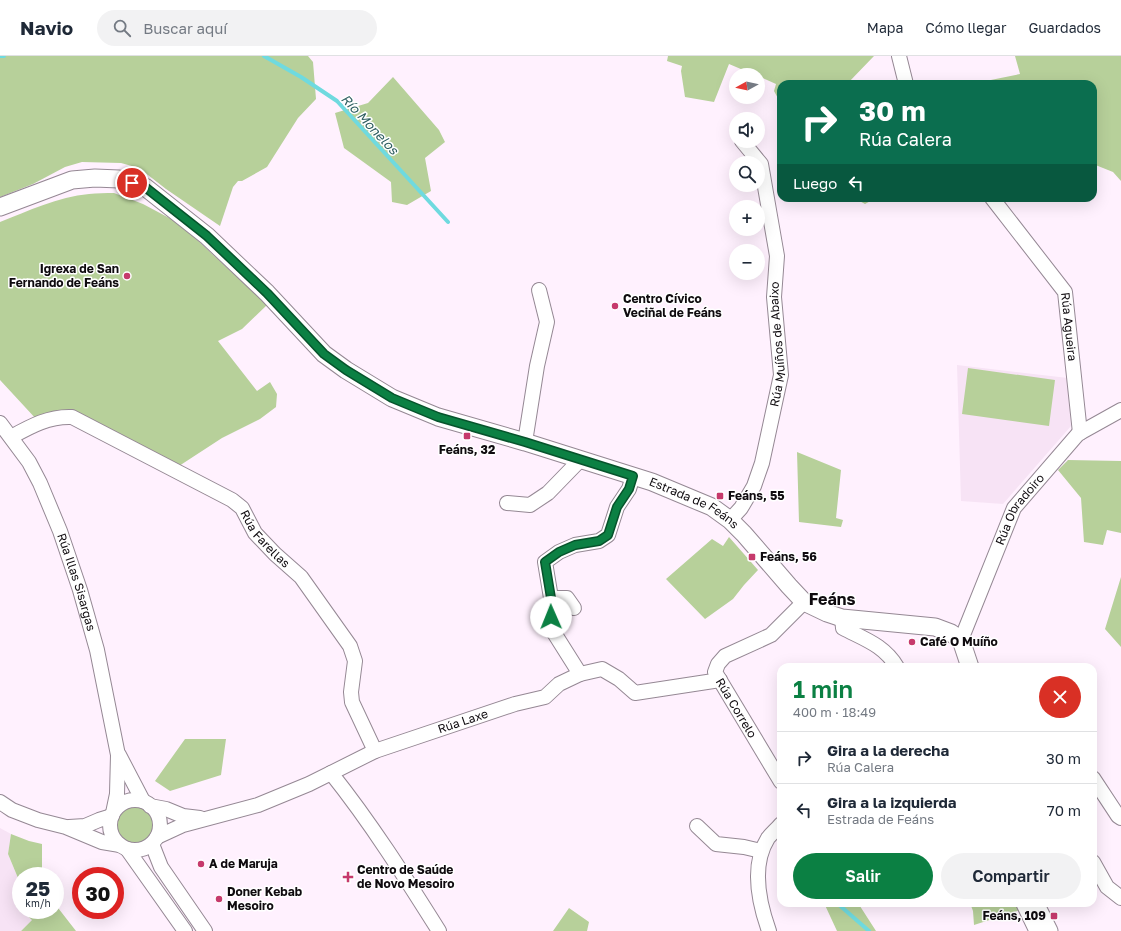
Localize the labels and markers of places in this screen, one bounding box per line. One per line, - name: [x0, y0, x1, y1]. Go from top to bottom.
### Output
- pin: [115, 166, 149, 200]
- place label: Igrexa de San Fernando de Feáns: [9, 261, 119, 290]
- marker: Igrexa de San Fernando de Feáns: [122, 271, 132, 281]
- place label: Centro Cívico Veciñal de Feáns: [623, 291, 722, 320]
- marker: Centro Cívico Veciñal de Feáns: [610, 301, 620, 311]
- marker: Feáns, 32: [462, 431, 472, 441]
- place label: Feáns, 32: [439, 442, 495, 457]
- place label: Feáns, 55: [728, 488, 785, 503]
- marker: Feáns, 55: [715, 491, 725, 501]
- place label: Feáns, 56: [760, 549, 817, 564]
- marker: Feáns, 56: [747, 552, 757, 562]
- place label: Café O Muíño: [920, 634, 998, 649]
- marker: Café O Muíño: [907, 637, 917, 647]
- place label: A de Maruja: [209, 856, 278, 871]
- marker: A de Maruja: [196, 859, 206, 869]
- place label: Centro de Saúde de Novo Mesoiro: [357, 862, 454, 891]
- marker: Centro de Saúde de Novo Mesoiro: [342, 871, 354, 883]
- place label: Doner Kebab Mesoiro: [227, 884, 303, 913]
- marker: Doner Kebab Mesoiro: [214, 894, 224, 904]
- place label: Feáns, 109: [983, 908, 1046, 923]
- marker: Feáns, 109: [1049, 911, 1059, 921]

